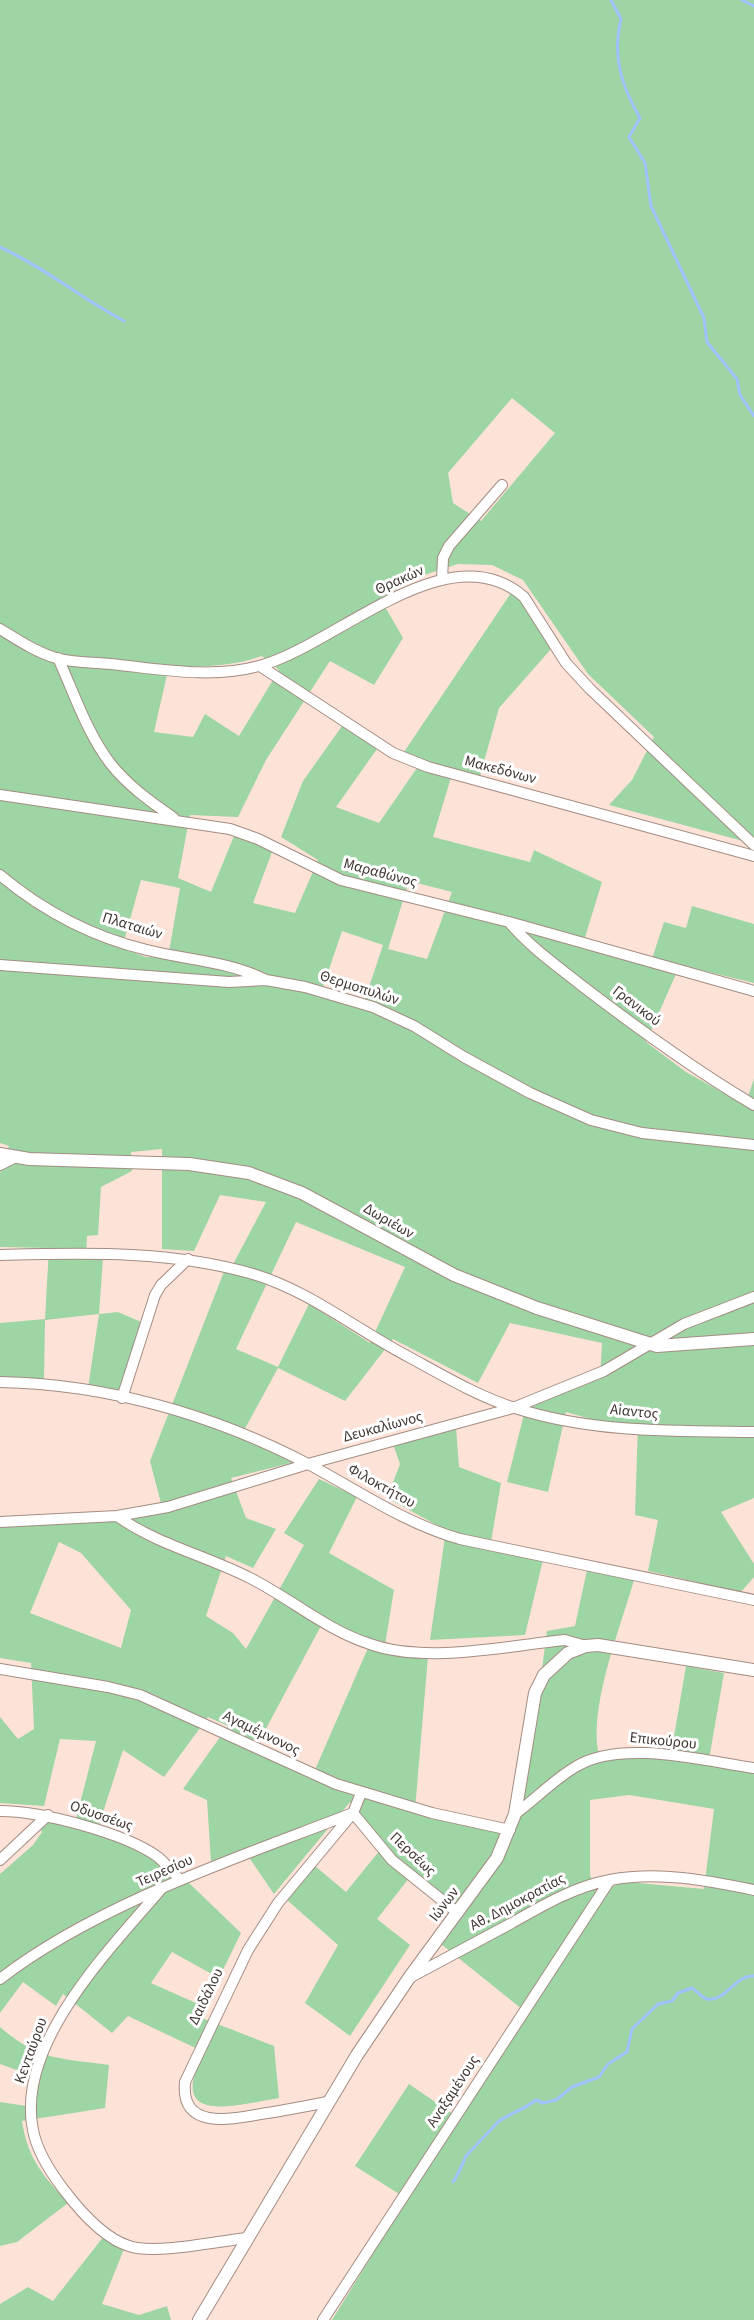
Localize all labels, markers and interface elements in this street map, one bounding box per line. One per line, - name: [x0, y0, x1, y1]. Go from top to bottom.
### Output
- street label: Θρακών: [373, 562, 427, 600]
- street label: Μακεδόνων: [462, 753, 538, 789]
- street label: Μαραθώνος: [341, 856, 419, 892]
- street label: Πλαταιών: [100, 909, 164, 945]
- street label: Θερμοπυλών: [317, 968, 401, 1010]
- street label: Γρανικού: [608, 983, 664, 1031]
- street label: Δωριέων: [360, 1200, 416, 1244]
- street label: Aiαντος: [609, 1402, 659, 1424]
- street label: Δευκαλίωνος: [341, 1409, 425, 1447]
- street label: Φιλοκτήτου: [344, 1461, 418, 1513]
- street label: Αγαμέμνονος: [220, 1708, 302, 1760]
- street label: Επικούρου: [629, 1730, 697, 1754]
- street label: Οδυσσέως: [67, 1798, 135, 1836]
- street label: Περσέως: [385, 1829, 439, 1881]
- street label: Τειρεσίου: [134, 1852, 196, 1892]
- street label: Αθ. Δημοκρατίας: [467, 1870, 569, 1936]
- street label: Ιώνων: [426, 1884, 464, 1926]
- street label: Δαιδάλου: [186, 1966, 228, 2028]
- street label: Κενταύρου: [12, 2016, 52, 2086]
- street label: Αναξαμένους: [424, 2053, 484, 2131]

